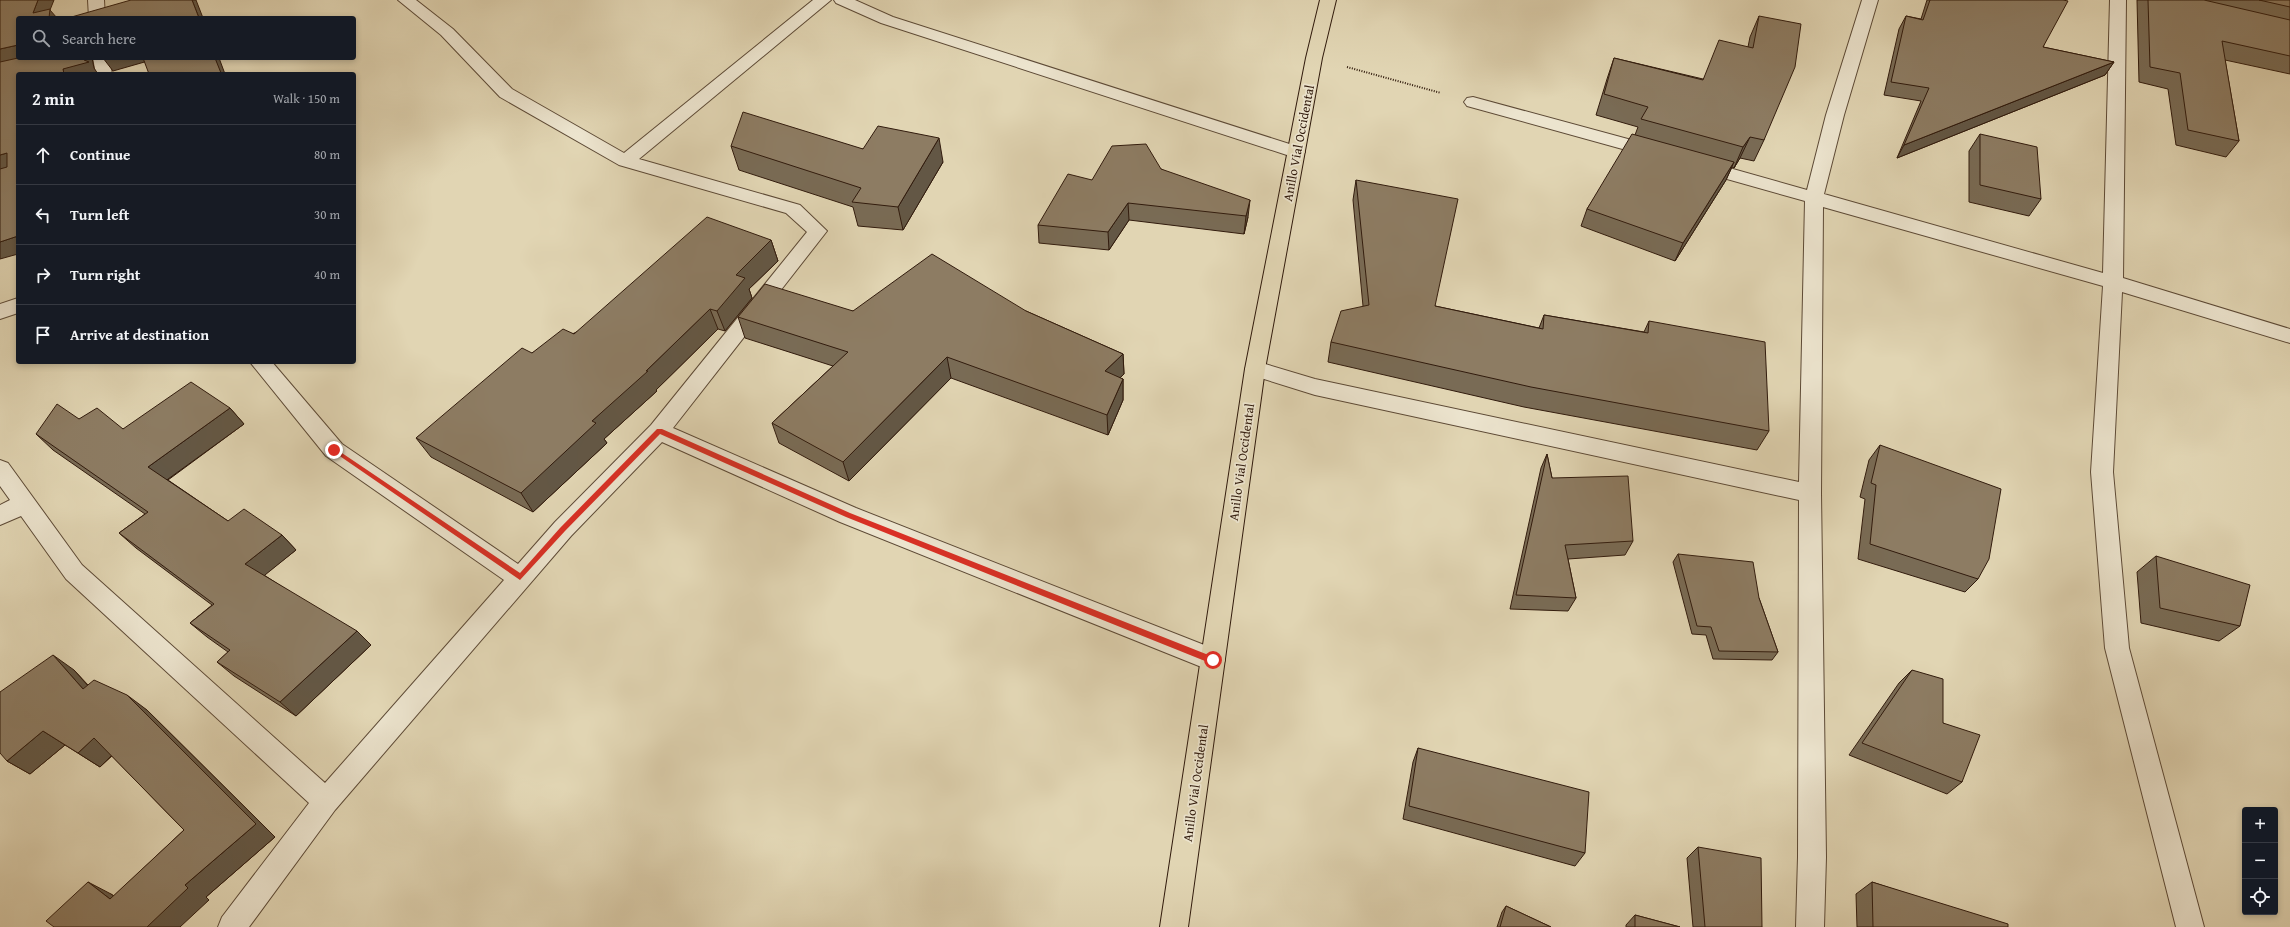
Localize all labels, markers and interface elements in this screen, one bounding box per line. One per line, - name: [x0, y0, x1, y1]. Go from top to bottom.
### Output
- search box: [16, 16, 356, 60]
- icon: search: [30, 27, 52, 49]
- text: Search here: [62, 28, 136, 49]
- street label: Anillo Vial Occidental: [1278, 83, 1319, 203]
- text: 2 min: [32, 86, 74, 111]
- text: Walk · 150 m: [273, 89, 340, 108]
- icon: ahead: [32, 144, 54, 166]
- text: Continue: [70, 144, 131, 165]
- text: 80 m: [314, 145, 340, 164]
- icon: left: [32, 204, 54, 226]
- text: Turn left: [70, 204, 129, 225]
- text: 30 m: [314, 205, 340, 224]
- icon: right: [32, 264, 54, 286]
- text: Turn right: [70, 264, 141, 285]
- text: 40 m: [314, 265, 340, 284]
- icon: arrive: [32, 324, 54, 346]
- text: Arrive at destination: [70, 324, 209, 345]
- street label: Anillo Vial Occidental: [1224, 402, 1259, 522]
- route end: [325, 441, 343, 459]
- route start: [1204, 651, 1222, 669]
- street label: Anillo Vial Occidental: [1178, 723, 1213, 843]
- map controls: [2242, 807, 2278, 915]
- button: +: [2242, 807, 2278, 843]
- button: −: [2242, 843, 2278, 879]
- button: locate: [2242, 879, 2278, 915]

